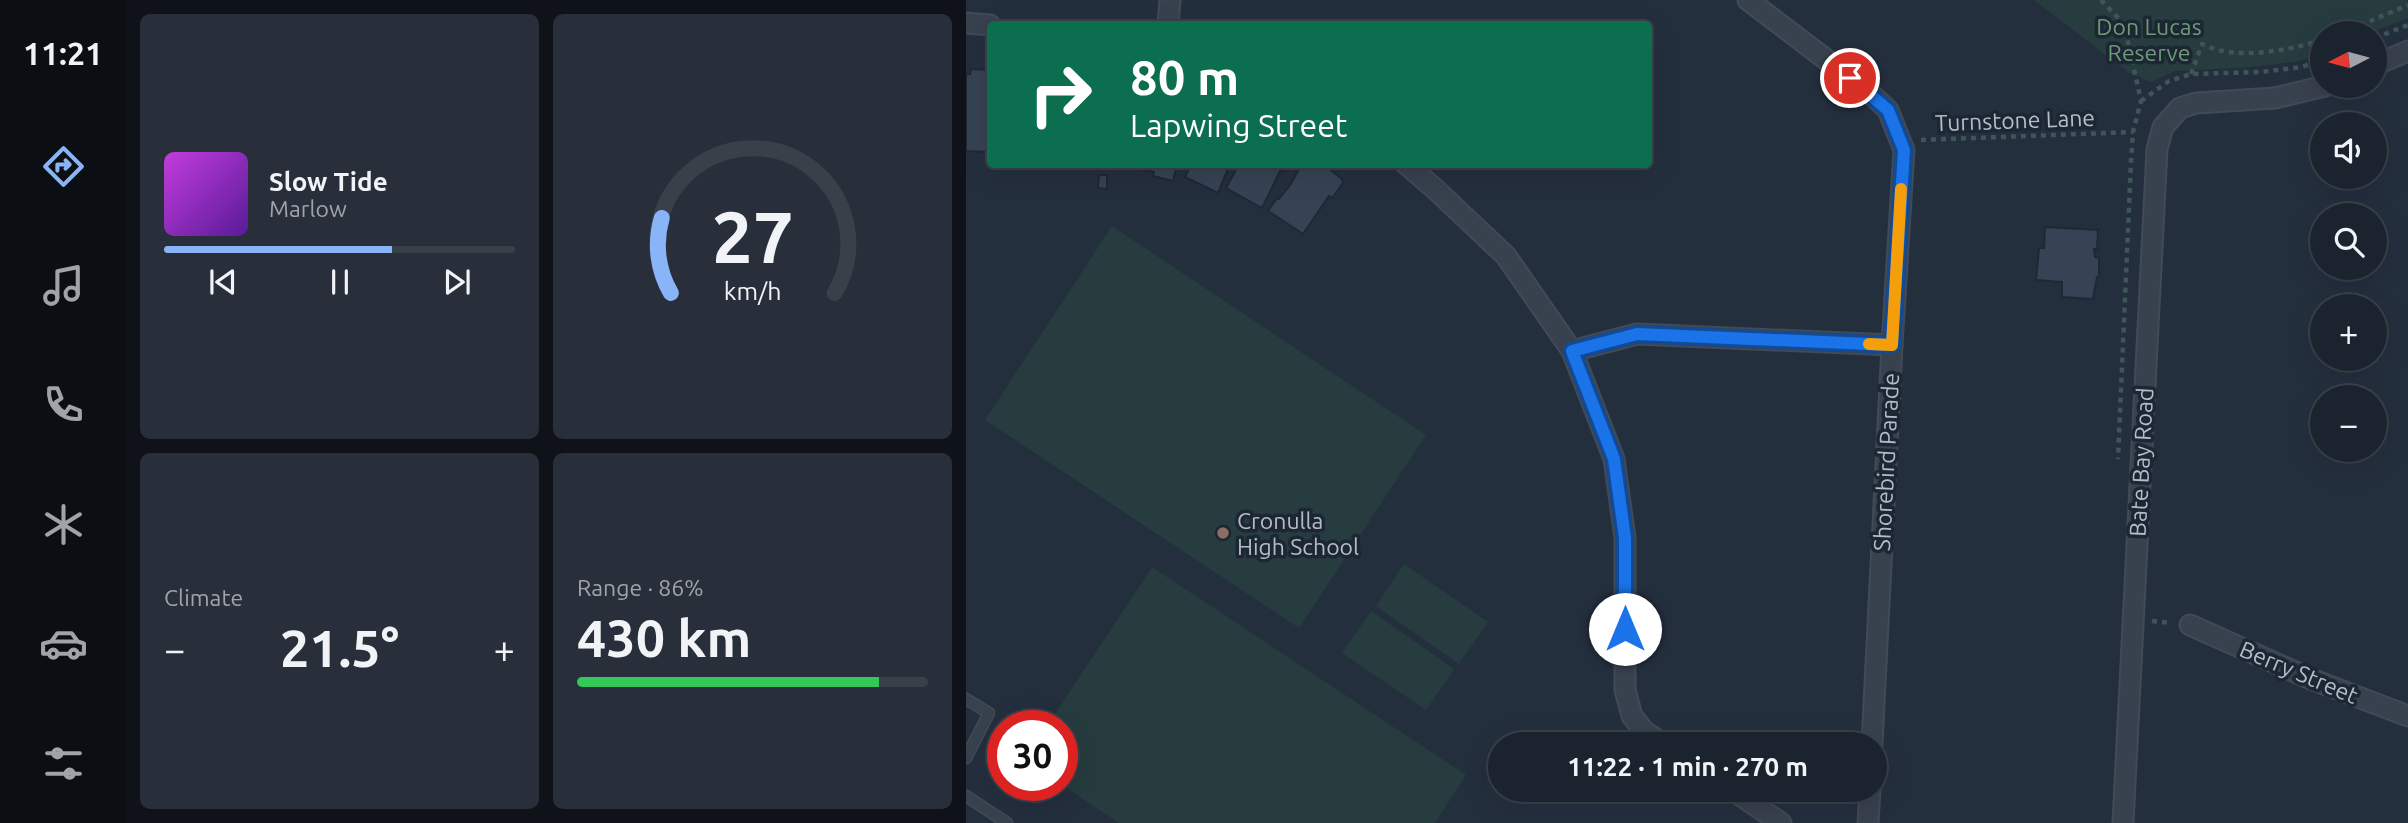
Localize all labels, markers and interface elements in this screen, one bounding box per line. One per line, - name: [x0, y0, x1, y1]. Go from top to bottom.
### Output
- park label: Don Lucas Reserve: [2096, 14, 2202, 65]
- north arrow: [2310, 21, 2387, 98]
- map controls: [2310, 21, 2387, 462]
- text: 11:21: [23, 35, 103, 71]
- pin: [1820, 48, 1880, 108]
- icon: right: [1015, 49, 1106, 140]
- text: 80 m: [1130, 49, 1239, 104]
- icon: arrive: [1831, 59, 1869, 97]
- street label: Turnstone Lane: [1935, 105, 2095, 135]
- text: Lapwing Street: [1130, 107, 1347, 143]
- button: sound: [2310, 112, 2387, 189]
- icon: directions: [39, 142, 88, 191]
- text: Slow Tide: [269, 167, 388, 196]
- text: 27: [711, 195, 794, 277]
- text: Marlow: [269, 196, 347, 221]
- button: search: [2310, 203, 2387, 280]
- icon: music: [39, 261, 88, 310]
- icon: previous: [204, 263, 242, 301]
- icon: pause: [321, 263, 359, 301]
- icon: next: [438, 263, 476, 301]
- text: km/h: [724, 277, 781, 305]
- button: +: [2310, 294, 2387, 371]
- street label: Shorebird Parade: [1869, 372, 1903, 552]
- icon: phone: [39, 380, 88, 429]
- button: −: [2310, 385, 2387, 462]
- street label: Bate Bay Road: [2125, 387, 2157, 537]
- icon: climate: [39, 500, 88, 549]
- place label: Cronulla High School: [1237, 508, 1359, 559]
- marker: Cronulla High School: [1215, 525, 1231, 541]
- text: Range · 86%: [577, 575, 704, 600]
- text: Climate: [164, 585, 243, 610]
- position arrow: [1588, 592, 1662, 666]
- text: 430 km: [577, 609, 751, 667]
- icon: car: [39, 619, 88, 668]
- text: 21.5°: [280, 619, 399, 677]
- text: −: [164, 628, 185, 670]
- text: +: [494, 628, 515, 670]
- street label: Berry Street: [2236, 636, 2362, 708]
- speed limit sign: 30: [987, 710, 1078, 801]
- icon: filters: [39, 739, 88, 788]
- text: 11:22 · 1 min · 270 m: [1567, 752, 1808, 781]

